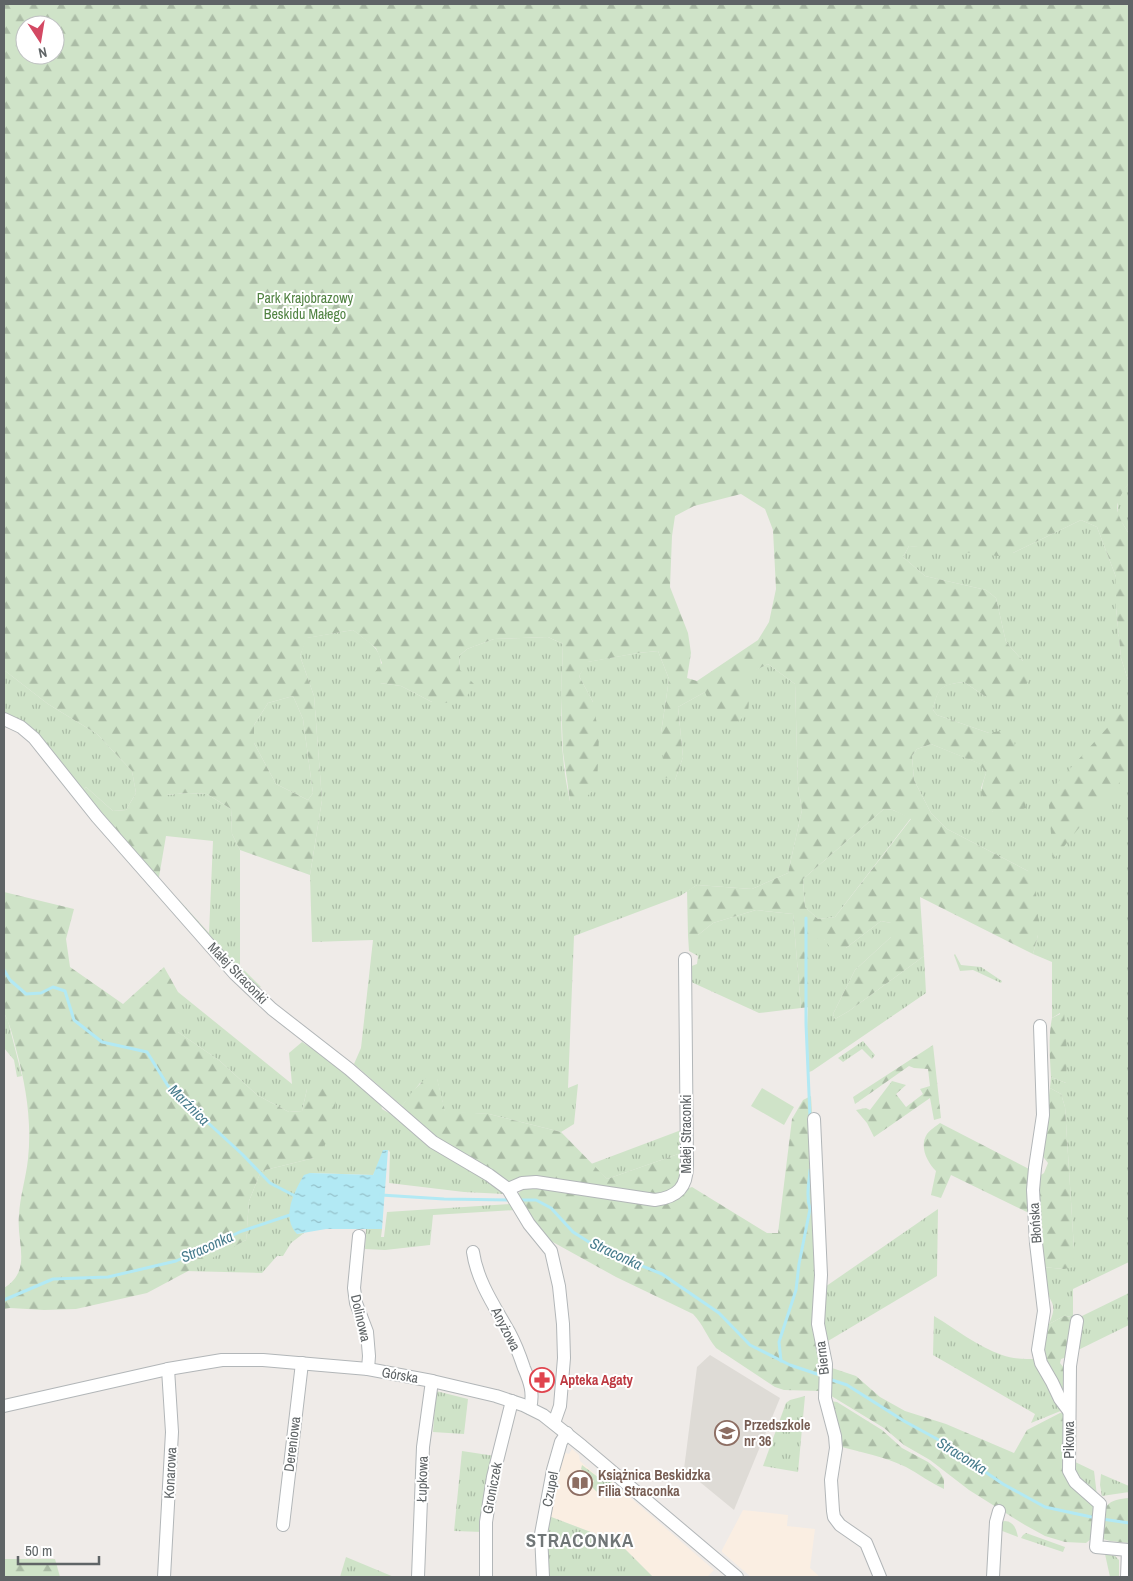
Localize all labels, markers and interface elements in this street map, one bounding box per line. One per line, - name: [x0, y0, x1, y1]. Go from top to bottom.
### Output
- north arrow: [15, 15, 65, 65]
- text: N: [37, 43, 49, 62]
- park label: Park Krajobrazowy Beskidu Małego: [257, 289, 353, 323]
- street label: Małej Straconki: [204, 938, 272, 1008]
- water label: Marźnica: [164, 1079, 215, 1130]
- street label: Małej Straconki: [677, 1094, 695, 1174]
- street label: Błońska: [1025, 1201, 1045, 1244]
- water label: Straconka: [177, 1226, 237, 1267]
- water label: Straconka: [587, 1232, 646, 1275]
- street label: Dolinowa: [347, 1293, 375, 1344]
- street label: Anyżowa: [487, 1303, 525, 1354]
- street label: Bierna: [811, 1340, 833, 1376]
- street label: Górska: [380, 1363, 420, 1387]
- pharmacy icon: Apteka Agaty: [529, 1367, 555, 1393]
- place label: Apteka Agaty: [560, 1371, 634, 1389]
- street label: Dereniowa: [280, 1415, 304, 1473]
- place label: Przedszkole nr 36: [744, 1416, 810, 1450]
- school or university icon: Przedszkole nr 36: [714, 1420, 740, 1446]
- street label: Pikowa: [1060, 1421, 1078, 1459]
- water label: Straconka: [933, 1432, 991, 1479]
- street label: Konarowa: [160, 1446, 180, 1499]
- street label: Łupkowa: [412, 1455, 432, 1502]
- street label: Groniczek: [478, 1460, 506, 1515]
- place label: Książnica Beskidzka Filia Straconka: [598, 1466, 711, 1500]
- street label: Czupel: [538, 1470, 562, 1508]
- library icon: Książnica Beskidzka Filia Straconka: [567, 1470, 593, 1496]
- district label: STRACONKA: [526, 1527, 634, 1553]
- scale bar: [18, 1534, 99, 1566]
- text: 50 m: [25, 1540, 52, 1561]

